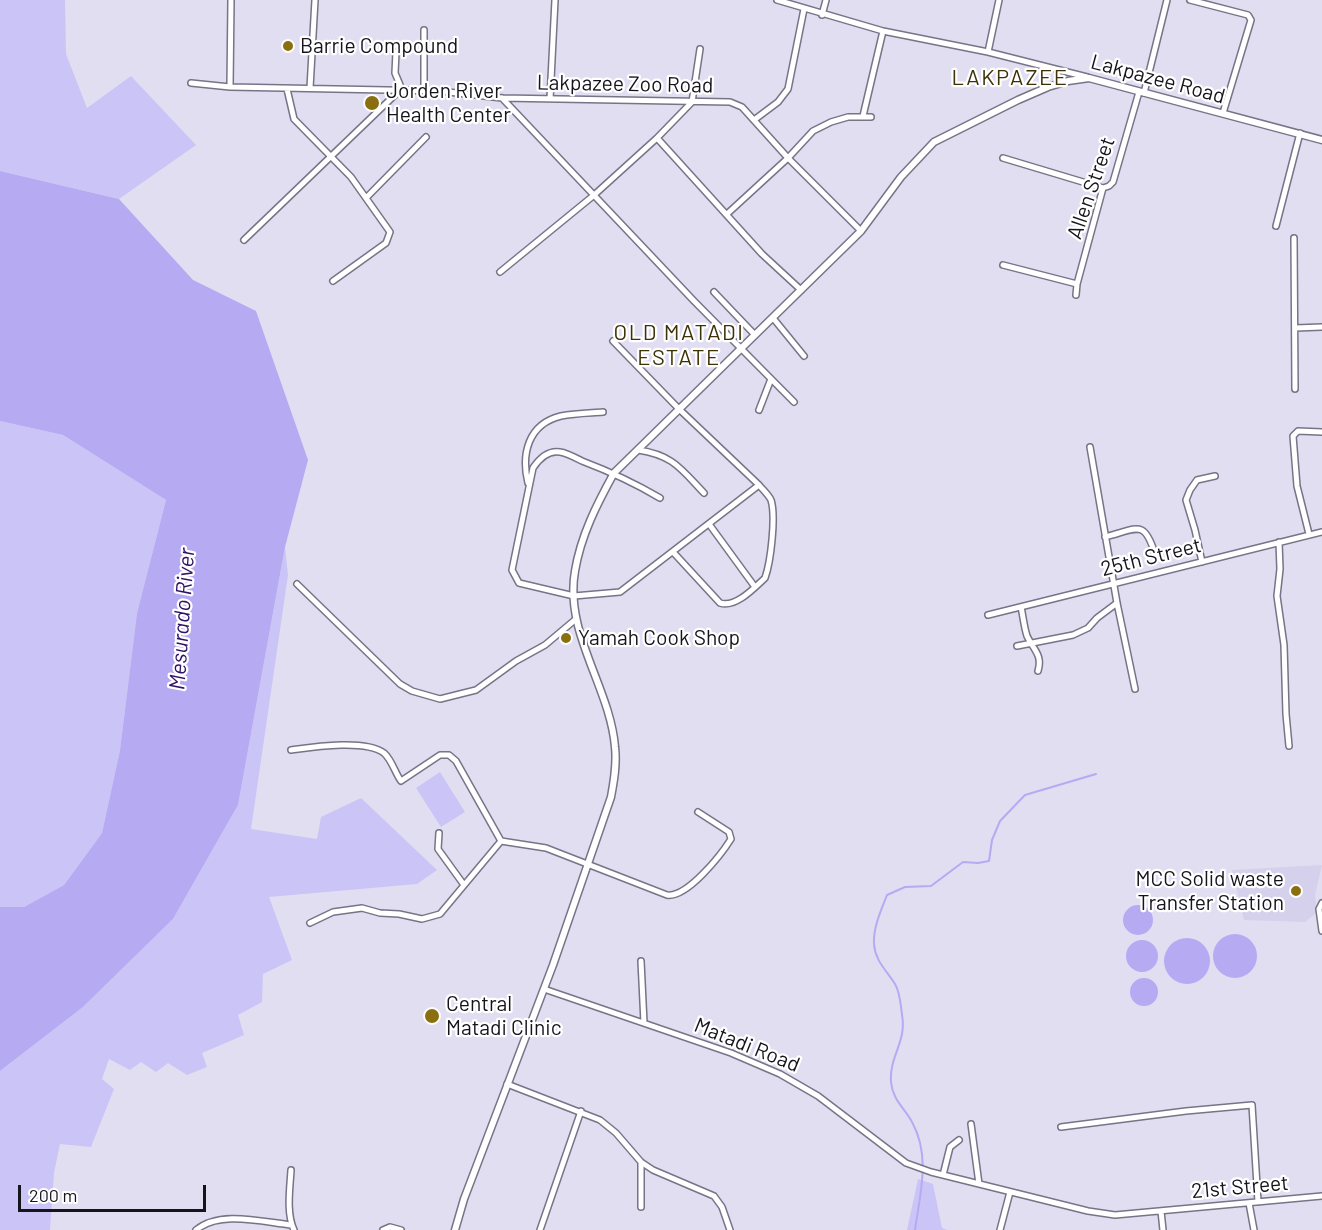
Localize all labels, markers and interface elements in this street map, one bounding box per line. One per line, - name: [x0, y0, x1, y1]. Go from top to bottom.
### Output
- place label: Barrie Compound: [300, 33, 458, 59]
- marker: Barrie Compound: [281, 39, 295, 53]
- street label: Lakpazee Road: [1088, 49, 1228, 109]
- district label: LAKPAZEE: [951, 65, 1069, 91]
- street label: Lakpazee Zoo Road: [537, 70, 713, 98]
- place label: Jorden River Health Center: [386, 78, 511, 128]
- marker: Jorden River Health Center: [363, 94, 381, 112]
- street label: Allen Street: [1062, 134, 1120, 242]
- district label: OLD MATADI ESTATE: [614, 320, 744, 372]
- street label: 25th Street: [1098, 532, 1204, 582]
- water label: Mesurado River: [164, 547, 200, 691]
- place label: Yamah Cook Shop: [578, 625, 740, 651]
- marker: Yamah Cook Shop: [559, 631, 573, 645]
- place label: MCC Solid waste Transfer Station: [1135, 866, 1284, 916]
- marker: MCC Solid waste Transfer Station: [1289, 884, 1303, 898]
- place label: Central Matadi Clinic: [446, 991, 562, 1041]
- marker: Central Matadi Clinic: [423, 1007, 441, 1025]
- street label: Matadi Road: [691, 1012, 803, 1078]
- street label: 21st Street: [1190, 1170, 1290, 1204]
- scale bar: [21, 1173, 208, 1211]
- text: 200 m: [29, 1184, 77, 1206]

